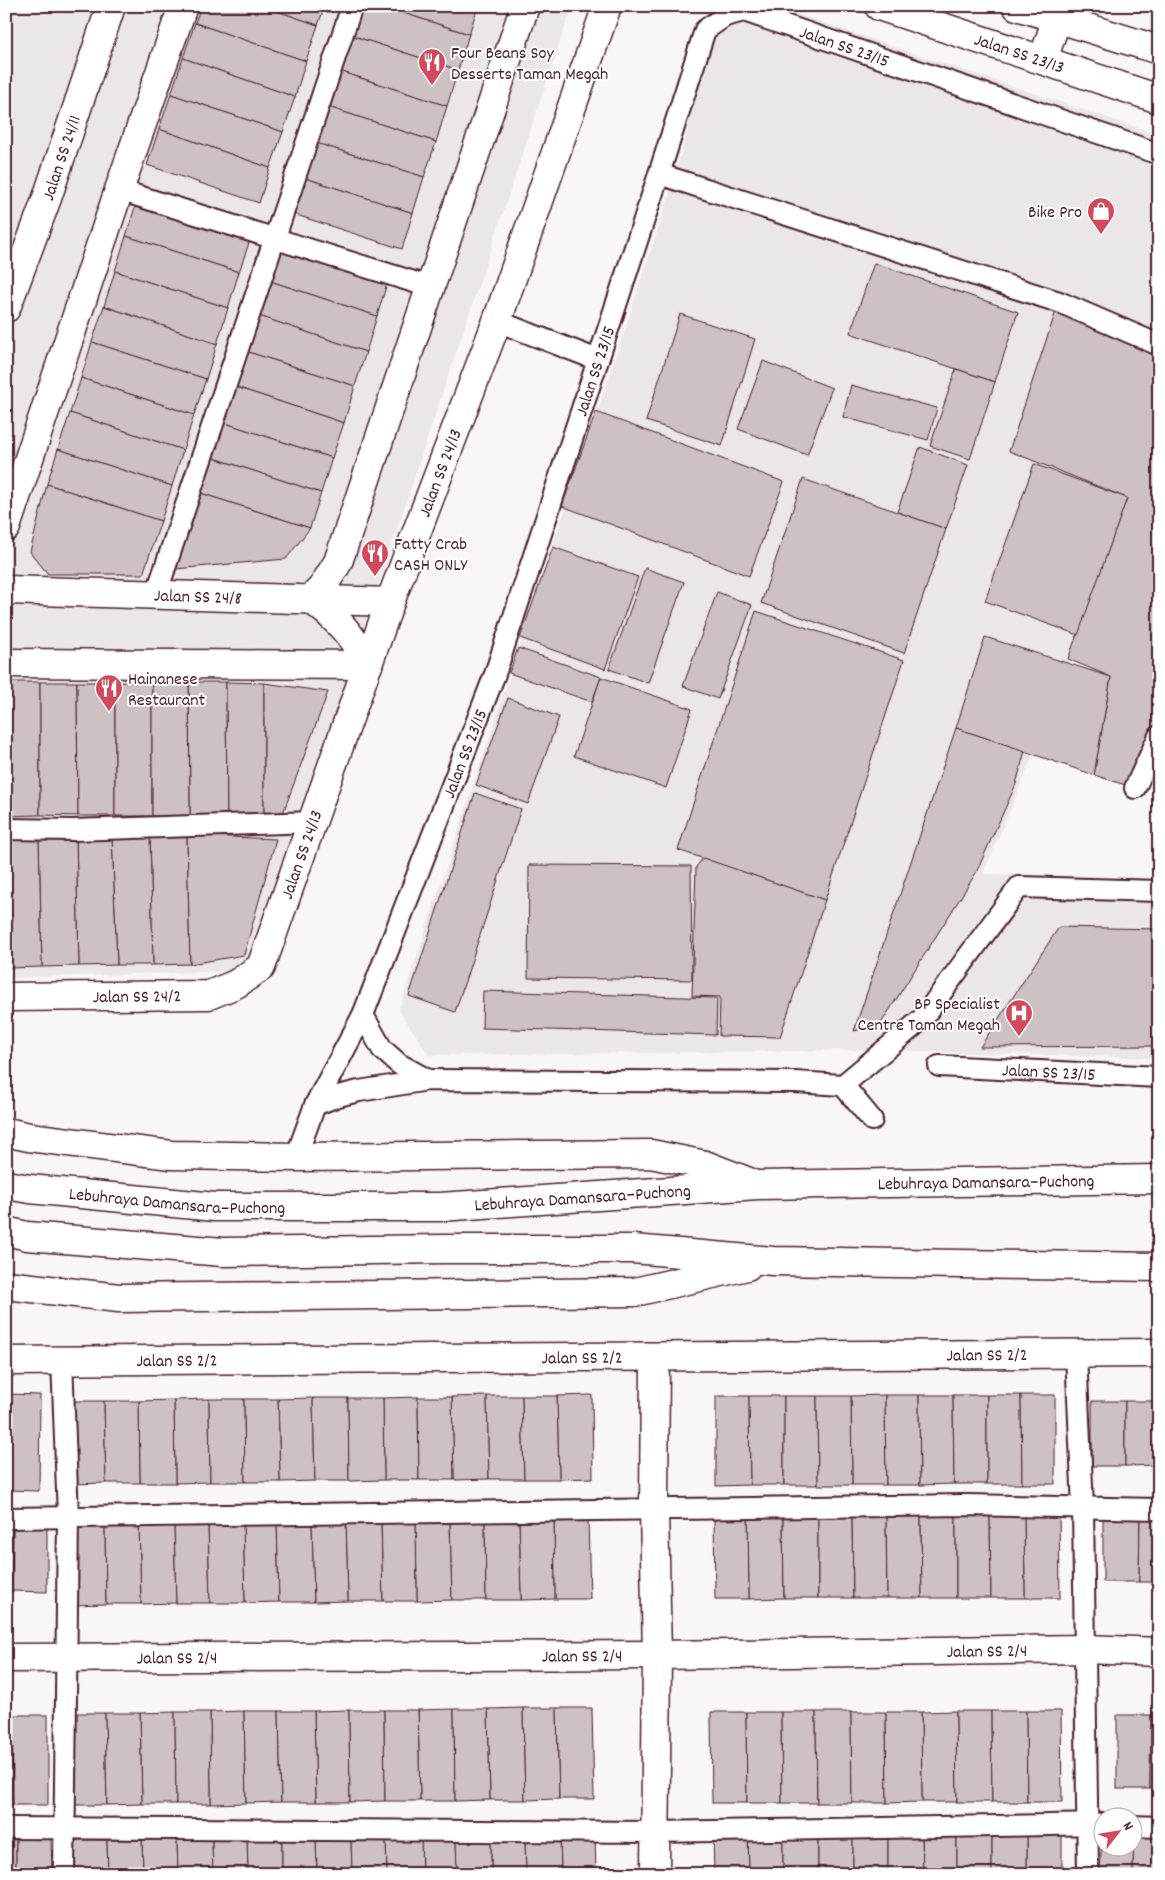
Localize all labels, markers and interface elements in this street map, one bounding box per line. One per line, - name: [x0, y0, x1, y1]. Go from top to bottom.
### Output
- street label: Jalan SS 23/15: [796, 21, 892, 75]
- street label: Jalan SS 23/13: [970, 28, 1067, 82]
- place label: Four Beans Soy Desserts Taman Megah: [451, 42, 608, 88]
- restaurant icon: Four Beans Soy Desserts Taman Megah: [417, 47, 447, 86]
- street label: Jalan SS 24/11: [37, 112, 89, 204]
- shop icon: Bike Pro: [1086, 196, 1116, 235]
- place label: Bike Pro: [1028, 201, 1082, 226]
- street label: Jalan SS 23/15: [570, 323, 623, 420]
- street label: Jalan SS 24/13: [413, 426, 470, 521]
- place label: Fatty Crab CASH ONLY: [394, 533, 469, 579]
- restaurant icon: Fatty Crab CASH ONLY: [360, 538, 390, 577]
- street label: Jalan SS 24/8: [153, 585, 242, 612]
- place label: Hainanese Restaurant: [128, 668, 206, 714]
- restaurant icon: Hainanese Restaurant: [94, 673, 124, 712]
- street label: Jalan SS 23/15: [438, 706, 495, 802]
- street label: Jalan SS 24/13: [276, 807, 330, 903]
- street label: Jalan SS 24/2: [93, 985, 181, 1011]
- place label: BP Specialist Centre Taman Megah: [858, 993, 1000, 1039]
- hospital icon: BP Specialist Centre Taman Megah: [1004, 998, 1034, 1037]
- street label: Jalan SS 23/15: [1001, 1059, 1096, 1089]
- street label: Lebuhraya Damansara–Puchong: [877, 1170, 1095, 1198]
- street label: Lebuhraya Damansara–Puchong: [474, 1180, 692, 1220]
- street label: Lebuhraya Damansara–Puchong: [68, 1183, 285, 1222]
- street label: Jalan SS 2/2: [946, 1344, 1028, 1369]
- street label: Jalan SS 2/2: [541, 1347, 623, 1372]
- street label: Jalan SS 2/2: [136, 1350, 218, 1375]
- street label: Jalan SS 2/4: [946, 1640, 1028, 1666]
- street label: Jalan SS 2/4: [542, 1645, 622, 1671]
- street label: Jalan SS 2/4: [137, 1647, 217, 1672]
- north arrow: [1092, 1808, 1142, 1858]
- text: N: [1117, 1818, 1138, 1835]

